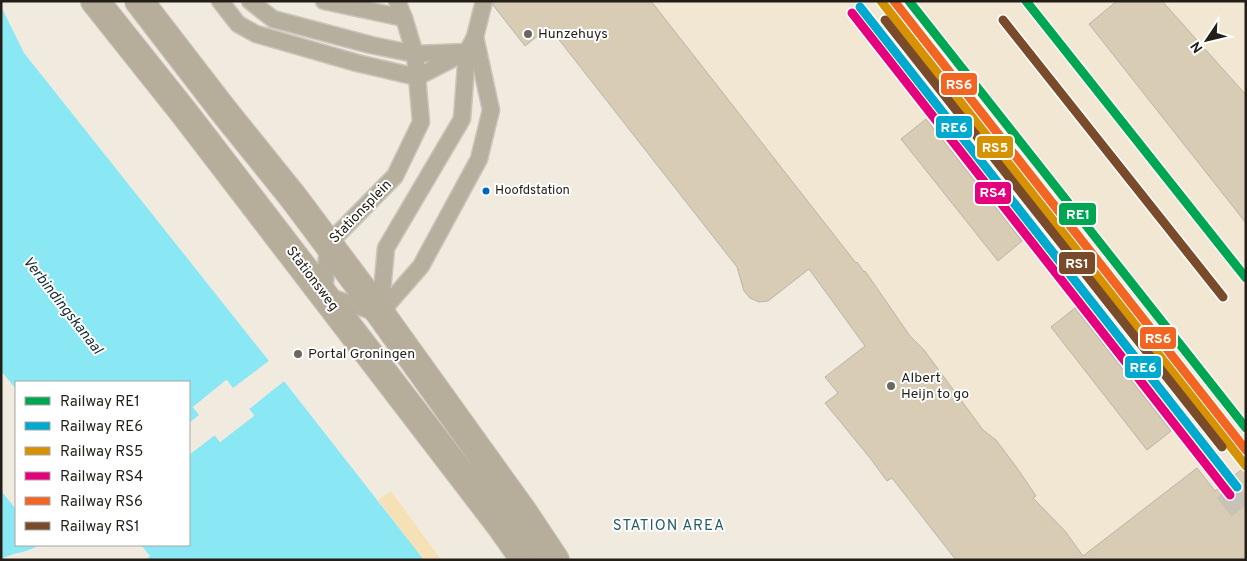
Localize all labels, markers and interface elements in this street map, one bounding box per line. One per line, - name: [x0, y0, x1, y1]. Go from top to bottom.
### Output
- north arrow: [1182, 15, 1232, 65]
- place label: Hunzehuys: [538, 26, 608, 43]
- marker: Hunzehuys: [522, 28, 534, 40]
- text: N: [1188, 38, 1207, 56]
- line badge: RS6: [940, 72, 978, 96]
- text: RS6: [946, 77, 972, 94]
- line badge: RE6: [935, 115, 973, 139]
- text: RE6: [941, 120, 968, 137]
- line badge: RS5: [976, 135, 1014, 159]
- text: RS5: [982, 140, 1008, 157]
- street label: Stationsplein: [326, 177, 396, 247]
- line badge: RS4: [974, 181, 1012, 205]
- place label: Hoofdstation: [495, 183, 570, 199]
- text: RS4: [980, 185, 1007, 202]
- marker: Hoofdstation: [481, 186, 491, 196]
- line badge: RE1: [1058, 202, 1097, 226]
- text: RE1: [1066, 207, 1090, 224]
- street label: Stationsweg: [282, 243, 342, 315]
- line badge: RS1: [1058, 251, 1096, 275]
- water label: Verbindingskanaal: [18, 253, 107, 360]
- text: RS1: [1065, 256, 1089, 273]
- line badge: RS6: [1139, 326, 1177, 350]
- text: RS6: [1145, 331, 1171, 348]
- place label: Portal Groningen: [308, 346, 415, 363]
- marker: Portal Groningen: [292, 348, 304, 360]
- line badge: RE6: [1124, 355, 1162, 379]
- text: RE6: [1130, 360, 1157, 377]
- place label: Albert Heijn to go: [901, 370, 969, 403]
- marker: Albert Heijn to go: [885, 380, 897, 392]
- legend: [15, 381, 190, 546]
- text: Railway RE1: [60, 393, 140, 412]
- text: Railway RE6: [60, 418, 143, 437]
- text: Railway RS5: [60, 443, 143, 462]
- text: Railway RS4: [60, 468, 143, 487]
- text: Railway RS6: [60, 493, 143, 512]
- district label: STATION AREA: [613, 517, 725, 536]
- text: Railway RS1: [60, 518, 140, 537]

